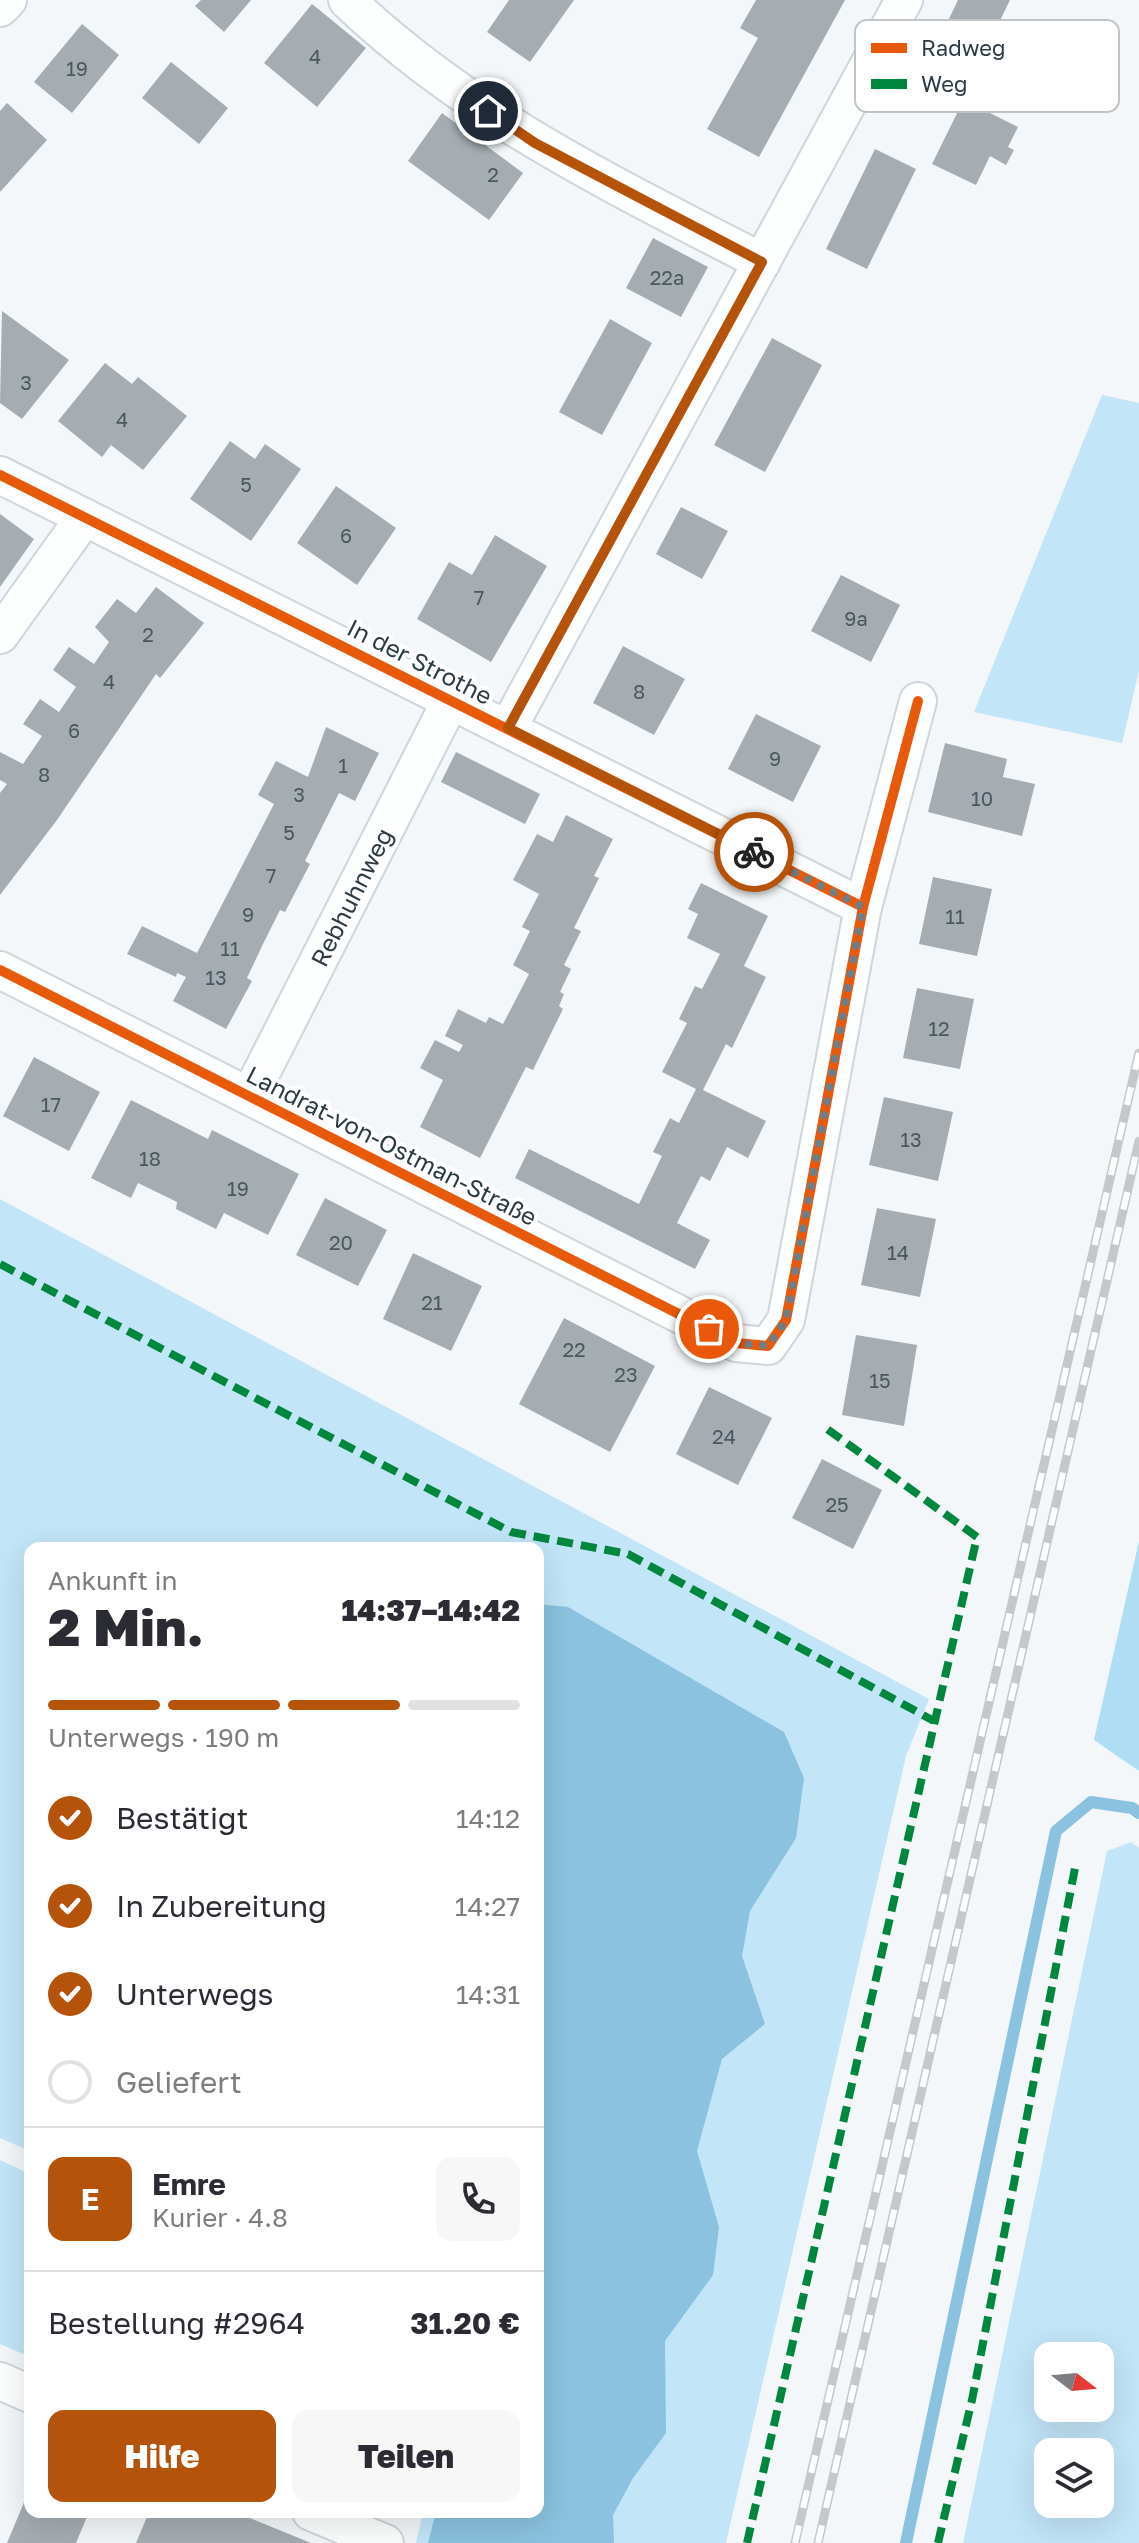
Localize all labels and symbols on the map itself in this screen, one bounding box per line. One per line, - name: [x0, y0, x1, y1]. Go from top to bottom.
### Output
- legend: [855, 20, 1119, 112]
- text: Radweg: [921, 34, 1006, 61]
- house number: 4: [309, 44, 321, 68]
- house number: 19: [66, 56, 88, 80]
- text: Weg: [921, 70, 968, 97]
- pin: [454, 77, 522, 145]
- house number: 2: [487, 162, 499, 186]
- house number: 22a: [650, 265, 684, 289]
- house number: 3: [20, 370, 32, 394]
- house number: 4: [116, 407, 128, 431]
- house number: 5: [240, 472, 252, 496]
- house number: 6: [340, 523, 352, 547]
- house number: 7: [474, 585, 484, 609]
- house number: 9a: [844, 606, 868, 630]
- street label: In der Strothe: [343, 612, 497, 710]
- house number: 2: [142, 622, 154, 646]
- house number: 4: [103, 669, 115, 693]
- house number: 8: [633, 679, 645, 703]
- house number: 6: [68, 718, 80, 742]
- house number: 9: [769, 746, 781, 770]
- house number: 1: [338, 753, 348, 777]
- house number: 8: [38, 762, 50, 786]
- house number: 3: [293, 782, 305, 806]
- house number: 10: [971, 786, 993, 810]
- courier: [714, 812, 794, 892]
- house number: 5: [283, 820, 295, 844]
- street label: Rebhuhnweg: [304, 823, 398, 971]
- house number: 7: [266, 863, 276, 887]
- house number: 9: [242, 902, 254, 926]
- house number: 11: [945, 904, 965, 928]
- house number: 11: [220, 936, 240, 960]
- house number: 13: [205, 965, 227, 989]
- house number: 12: [928, 1016, 950, 1040]
- street label: Landrat-von-Ostman-Straße: [242, 1059, 542, 1231]
- house number: 17: [41, 1092, 61, 1116]
- house number: 13: [900, 1127, 922, 1151]
- house number: 18: [139, 1146, 161, 1170]
- house number: 19: [227, 1176, 249, 1200]
- house number: 20: [329, 1230, 353, 1254]
- house number: 14: [887, 1240, 909, 1264]
- house number: 21: [421, 1290, 443, 1314]
- pin: [675, 1295, 743, 1363]
- house number: 22: [562, 1337, 586, 1361]
- house number: 23: [614, 1362, 638, 1386]
- house number: 15: [869, 1368, 891, 1392]
- house number: 24: [712, 1424, 736, 1448]
- house number: 25: [825, 1492, 849, 1516]
- north arrow: [1034, 2342, 1114, 2422]

